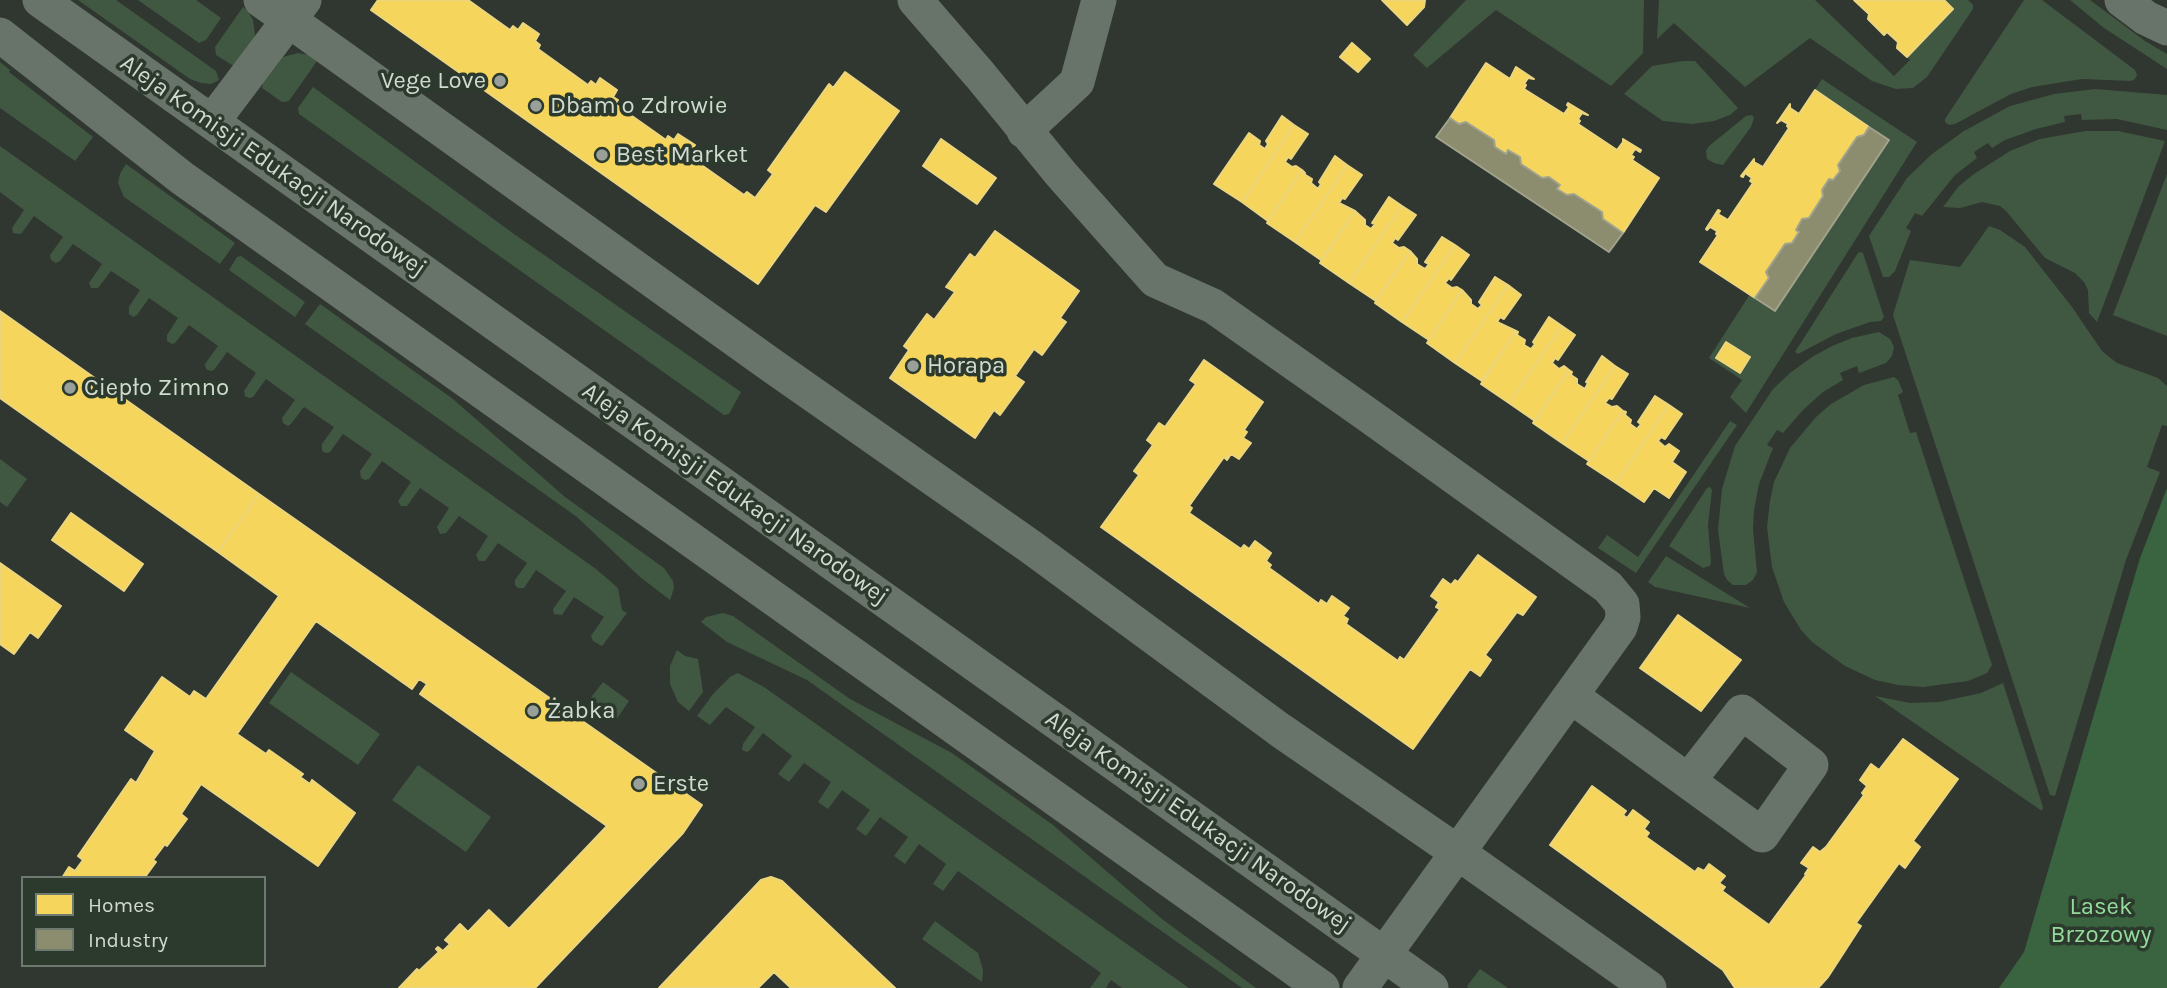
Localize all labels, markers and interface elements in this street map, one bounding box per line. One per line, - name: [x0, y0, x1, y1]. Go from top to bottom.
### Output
- street label: Aleja Komisji Edukacji Narodowej: [114, 49, 432, 283]
- place label: Vege Love: [381, 67, 486, 95]
- marker: Vege Love: [492, 73, 508, 89]
- place label: Dbam o Zdrowie: [550, 92, 727, 120]
- marker: Dbam o Zdrowie: [528, 98, 544, 114]
- place label: Best Market: [616, 141, 748, 169]
- marker: Best Market: [594, 147, 610, 163]
- place label: Horapa: [927, 352, 1005, 380]
- marker: Horapa: [905, 358, 921, 374]
- place label: Ciepło Zimno: [84, 374, 229, 402]
- street label: Aleja Komisji Edukacji Narodowej: [576, 377, 894, 611]
- marker: Ciepło Zimno: [62, 380, 78, 396]
- place label: Żabka: [547, 697, 615, 725]
- marker: Żabka: [525, 703, 541, 719]
- street label: Aleja Komisji Edukacji Narodowej: [1039, 705, 1357, 939]
- place label: Erste: [653, 770, 709, 798]
- marker: Erste: [631, 776, 647, 792]
- legend: [21, 876, 266, 967]
- text: Homes: [88, 893, 155, 917]
- park label: Lasek Brzozowy: [2050, 893, 2152, 949]
- text: Industry: [88, 928, 168, 952]

